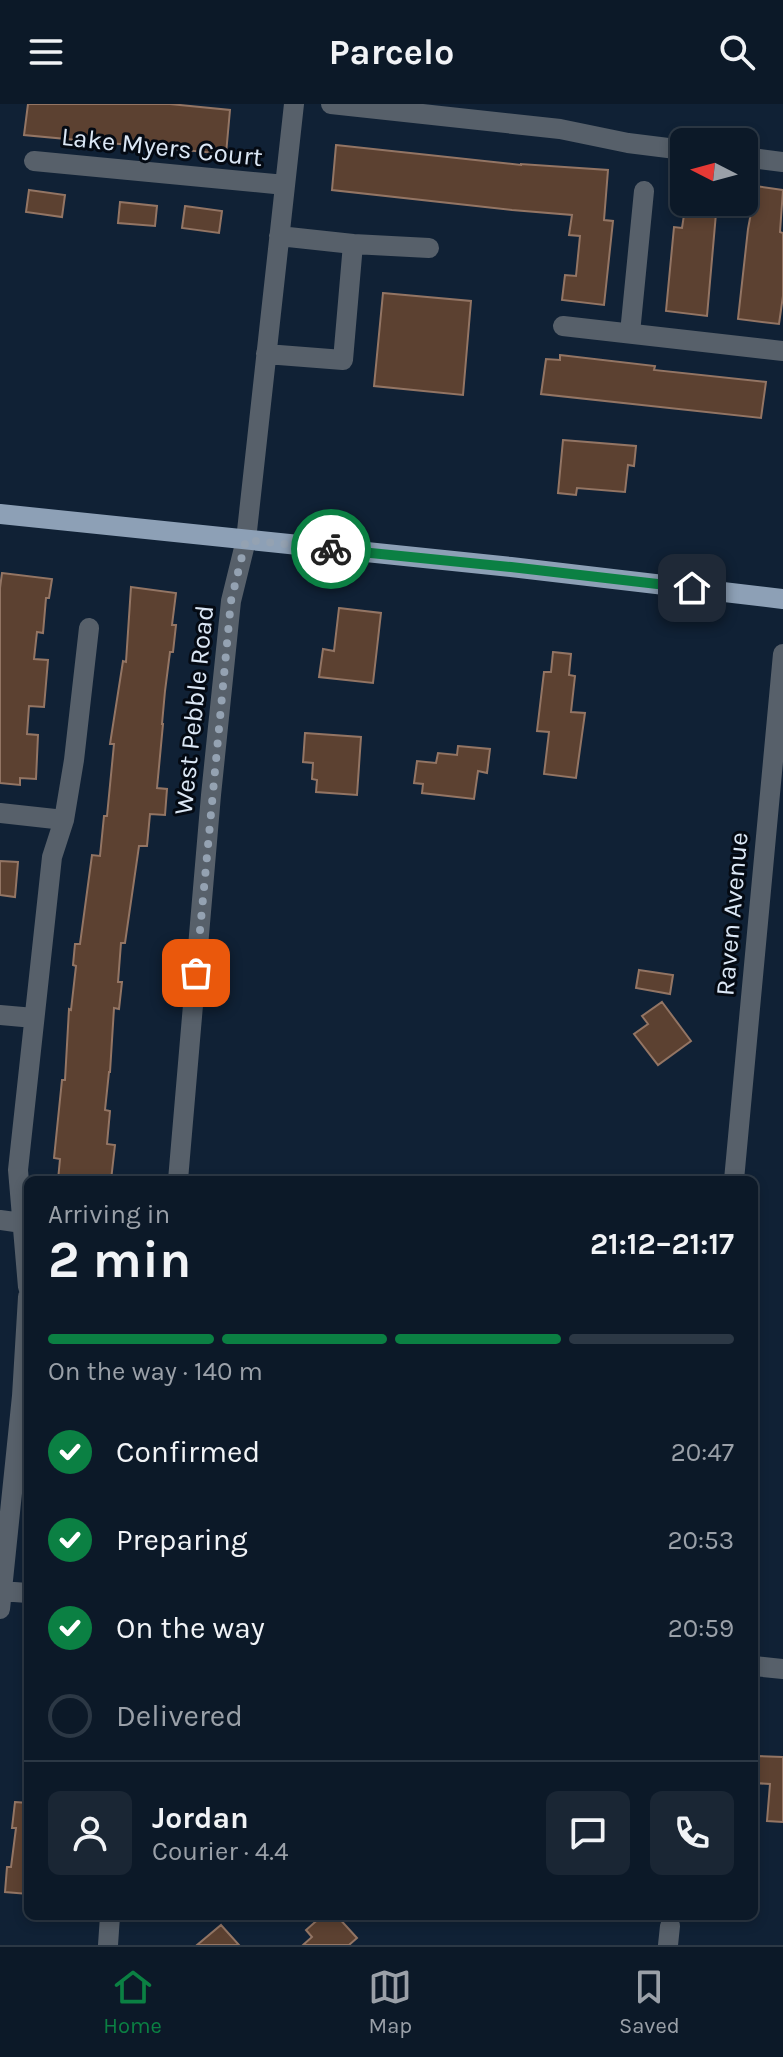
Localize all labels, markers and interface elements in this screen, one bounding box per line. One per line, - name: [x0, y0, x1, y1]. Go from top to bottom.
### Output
- icon: menu: [24, 30, 68, 74]
- icon: search: [715, 30, 759, 74]
- text: Parcelo: [329, 31, 454, 73]
- street label: Lake Myers Court: [60, 121, 264, 173]
- north arrow: [670, 128, 758, 216]
- map controls: [670, 128, 758, 216]
- courier: [291, 509, 371, 589]
- icon: bike: [309, 527, 353, 571]
- pin: [658, 554, 726, 622]
- icon: home: [670, 566, 714, 610]
- street label: West Pebble Road: [168, 604, 220, 816]
- street label: Raven Avenue: [709, 831, 755, 997]
- pin: [162, 939, 230, 1007]
- icon: bag: [174, 951, 218, 995]
- text: Arriving in: [48, 1199, 170, 1230]
- text: 21:12–21:17: [590, 1226, 734, 1262]
- text: 2 min: [48, 1229, 191, 1290]
- text: On the way · 140 m: [48, 1356, 263, 1387]
- icon: check: [48, 1430, 92, 1474]
- text: Confirmed: [116, 1434, 260, 1470]
- text: 20:47: [671, 1437, 734, 1468]
- icon: check: [48, 1518, 92, 1562]
- text: Preparing: [116, 1522, 248, 1558]
- text: 20:53: [667, 1525, 734, 1556]
- icon: check: [48, 1606, 92, 1650]
- text: On the way: [116, 1610, 265, 1646]
- text: 20:59: [668, 1613, 734, 1644]
- text: Delivered: [116, 1698, 243, 1734]
- button: person: [48, 1791, 132, 1875]
- button: chat: [546, 1791, 630, 1875]
- button: phone: [650, 1791, 734, 1875]
- text: Jordan: [152, 1800, 249, 1836]
- text: Courier · 4.4: [152, 1836, 288, 1867]
- tab: Home: [103, 1965, 162, 2039]
- tab: Map: [368, 1965, 412, 2039]
- tab: Saved: [619, 1965, 680, 2039]

